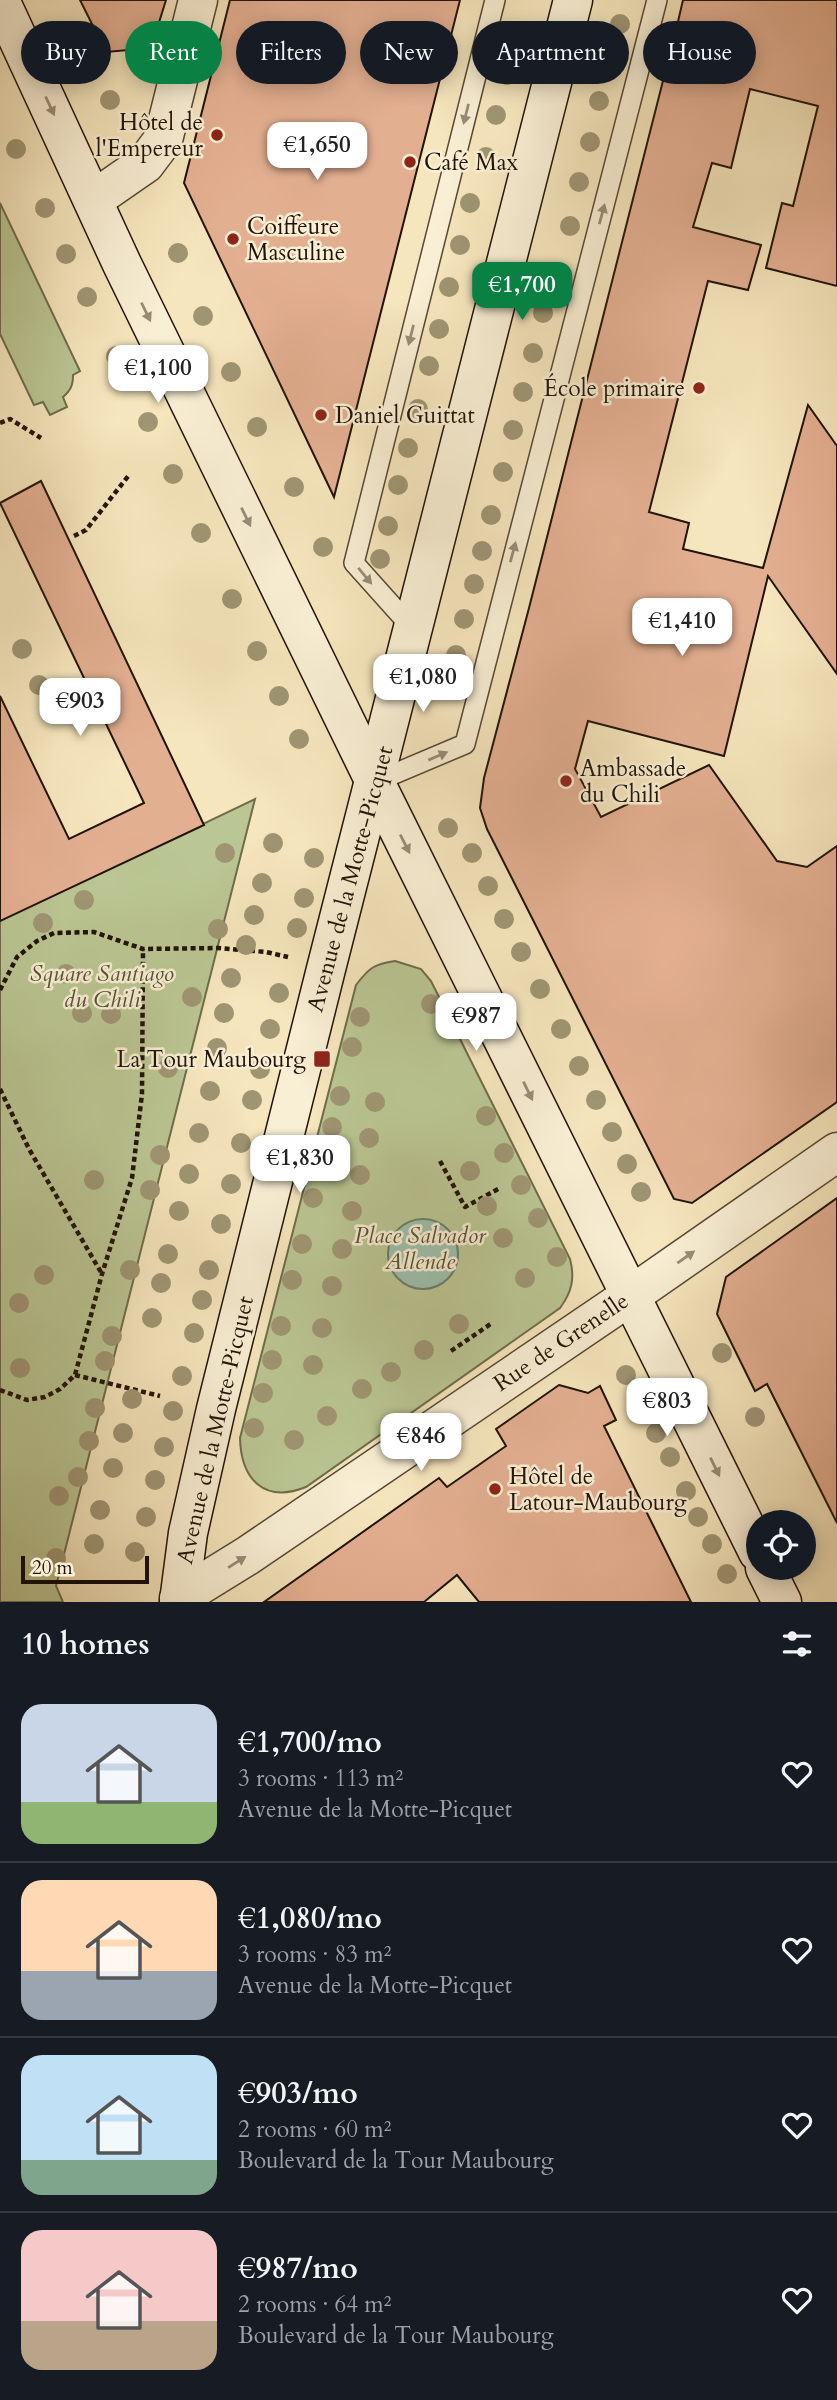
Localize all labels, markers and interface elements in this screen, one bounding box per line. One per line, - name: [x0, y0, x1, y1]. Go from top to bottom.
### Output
- chip: Buy: [21, 21, 111, 84]
- chip: Rent: [125, 21, 222, 84]
- chip: Filters: [236, 21, 346, 84]
- chip: New: [360, 21, 458, 84]
- chip: Apartment: [472, 21, 629, 84]
- chip: House: [643, 21, 756, 84]
- one-way arrow: [44, 96, 55, 116]
- one-way arrow: [460, 103, 471, 125]
- place label: Hôtel de l'Empereur: [96, 107, 204, 164]
- pin: €1,650: [260, 122, 374, 182]
- marker: Hôtel de l'Empereur: [209, 127, 225, 143]
- text: €1,650: [283, 129, 351, 160]
- place label: Café Max: [424, 147, 519, 178]
- marker: Café Max: [402, 154, 418, 170]
- one-way arrow: [597, 203, 607, 224]
- place label: Coiffeure Masculine: [247, 211, 345, 268]
- marker: Coiffeure Masculine: [225, 231, 241, 247]
- pin: €1,700: [465, 262, 579, 322]
- text: €1,700: [488, 269, 556, 300]
- one-way arrow: [140, 302, 151, 322]
- one-way arrow: [405, 324, 416, 346]
- pin: €1,100: [101, 346, 215, 405]
- text: €1,100: [124, 352, 192, 383]
- place label: École primaire: [544, 373, 685, 404]
- marker: École primaire: [691, 380, 707, 396]
- place label: Daniel Guittat: [335, 400, 475, 431]
- marker: Daniel Guittat: [313, 407, 329, 423]
- one-way arrow: [240, 507, 251, 527]
- one-way arrow: [508, 541, 519, 563]
- one-way arrow: [357, 567, 372, 584]
- pin: €1,410: [625, 598, 739, 658]
- text: €1,410: [648, 605, 716, 636]
- pin: €1,080: [366, 654, 480, 714]
- text: €1,080: [389, 661, 457, 692]
- pin: €903: [39, 678, 121, 738]
- text: €903: [55, 685, 105, 716]
- street label: Avenue de la Motte-Picquet: [300, 743, 400, 1015]
- one-way arrow: [428, 750, 448, 762]
- place label: Ambassade du Chili: [580, 753, 686, 810]
- marker: Ambassade du Chili: [558, 773, 574, 789]
- one-way arrow: [399, 834, 411, 854]
- park label: Square Santiago du Chili: [30, 958, 174, 1015]
- pin: €987: [435, 993, 517, 1053]
- text: €987: [451, 1000, 501, 1031]
- place label: La Tour Maubourg: [117, 1044, 306, 1075]
- marker: La Tour Maubourg: [312, 1049, 332, 1069]
- one-way arrow: [523, 1081, 534, 1101]
- pin: €1,830: [243, 1136, 357, 1195]
- text: €1,830: [266, 1142, 334, 1173]
- park label: Place Salvador Allende: [354, 1220, 487, 1277]
- one-way arrow: [677, 1250, 695, 1264]
- street label: Rue de Grenelle: [487, 1285, 635, 1399]
- street label: Avenue de la Motte-Picquet: [169, 1293, 261, 1567]
- pin: €803: [626, 1378, 708, 1438]
- text: €803: [642, 1385, 692, 1416]
- pin: €846: [380, 1414, 462, 1473]
- text: €846: [396, 1420, 446, 1451]
- one-way arrow: [710, 1457, 721, 1477]
- place label: Hôtel de Latour-Maubourg: [509, 1461, 687, 1518]
- marker: Hôtel de Latour-Maubourg: [487, 1481, 503, 1497]
- map controls: [746, 1510, 816, 1580]
- button: locate: [746, 1510, 816, 1580]
- scale bar: [21, 1553, 149, 1585]
- text: 20 m: [32, 1555, 73, 1581]
- one-way arrow: [227, 1556, 246, 1569]
- text: 10 homes: [21, 1624, 150, 1665]
- icon: filters: [778, 1625, 816, 1663]
- text: €1,700/mo: [238, 1722, 382, 1763]
- icon: home: [77, 1732, 161, 1816]
- icon: heart: [778, 1755, 816, 1793]
- text: 3 rooms · 113 m²: [238, 1763, 403, 1794]
- text: Avenue de la Motte-Picquet: [238, 1794, 512, 1825]
- text: €1,080/mo: [238, 1898, 382, 1939]
- icon: home: [77, 1908, 161, 1992]
- icon: heart: [778, 1931, 816, 1969]
- text: 3 rooms · 83 m²: [238, 1939, 391, 1970]
- text: Avenue de la Motte-Picquet: [238, 1970, 512, 2001]
- text: €903/mo: [238, 2073, 358, 2114]
- icon: home: [77, 2083, 161, 2167]
- icon: heart: [778, 2106, 816, 2144]
- text: 2 rooms · 60 m²: [238, 2114, 391, 2145]
- text: Boulevard de la Tour Maubourg: [238, 2145, 554, 2176]
- text: €987/mo: [238, 2248, 358, 2289]
- icon: home: [77, 2258, 161, 2342]
- icon: heart: [778, 2281, 816, 2319]
- text: 2 rooms · 64 m²: [238, 2289, 391, 2320]
- text: Boulevard de la Tour Maubourg: [238, 2320, 554, 2351]

